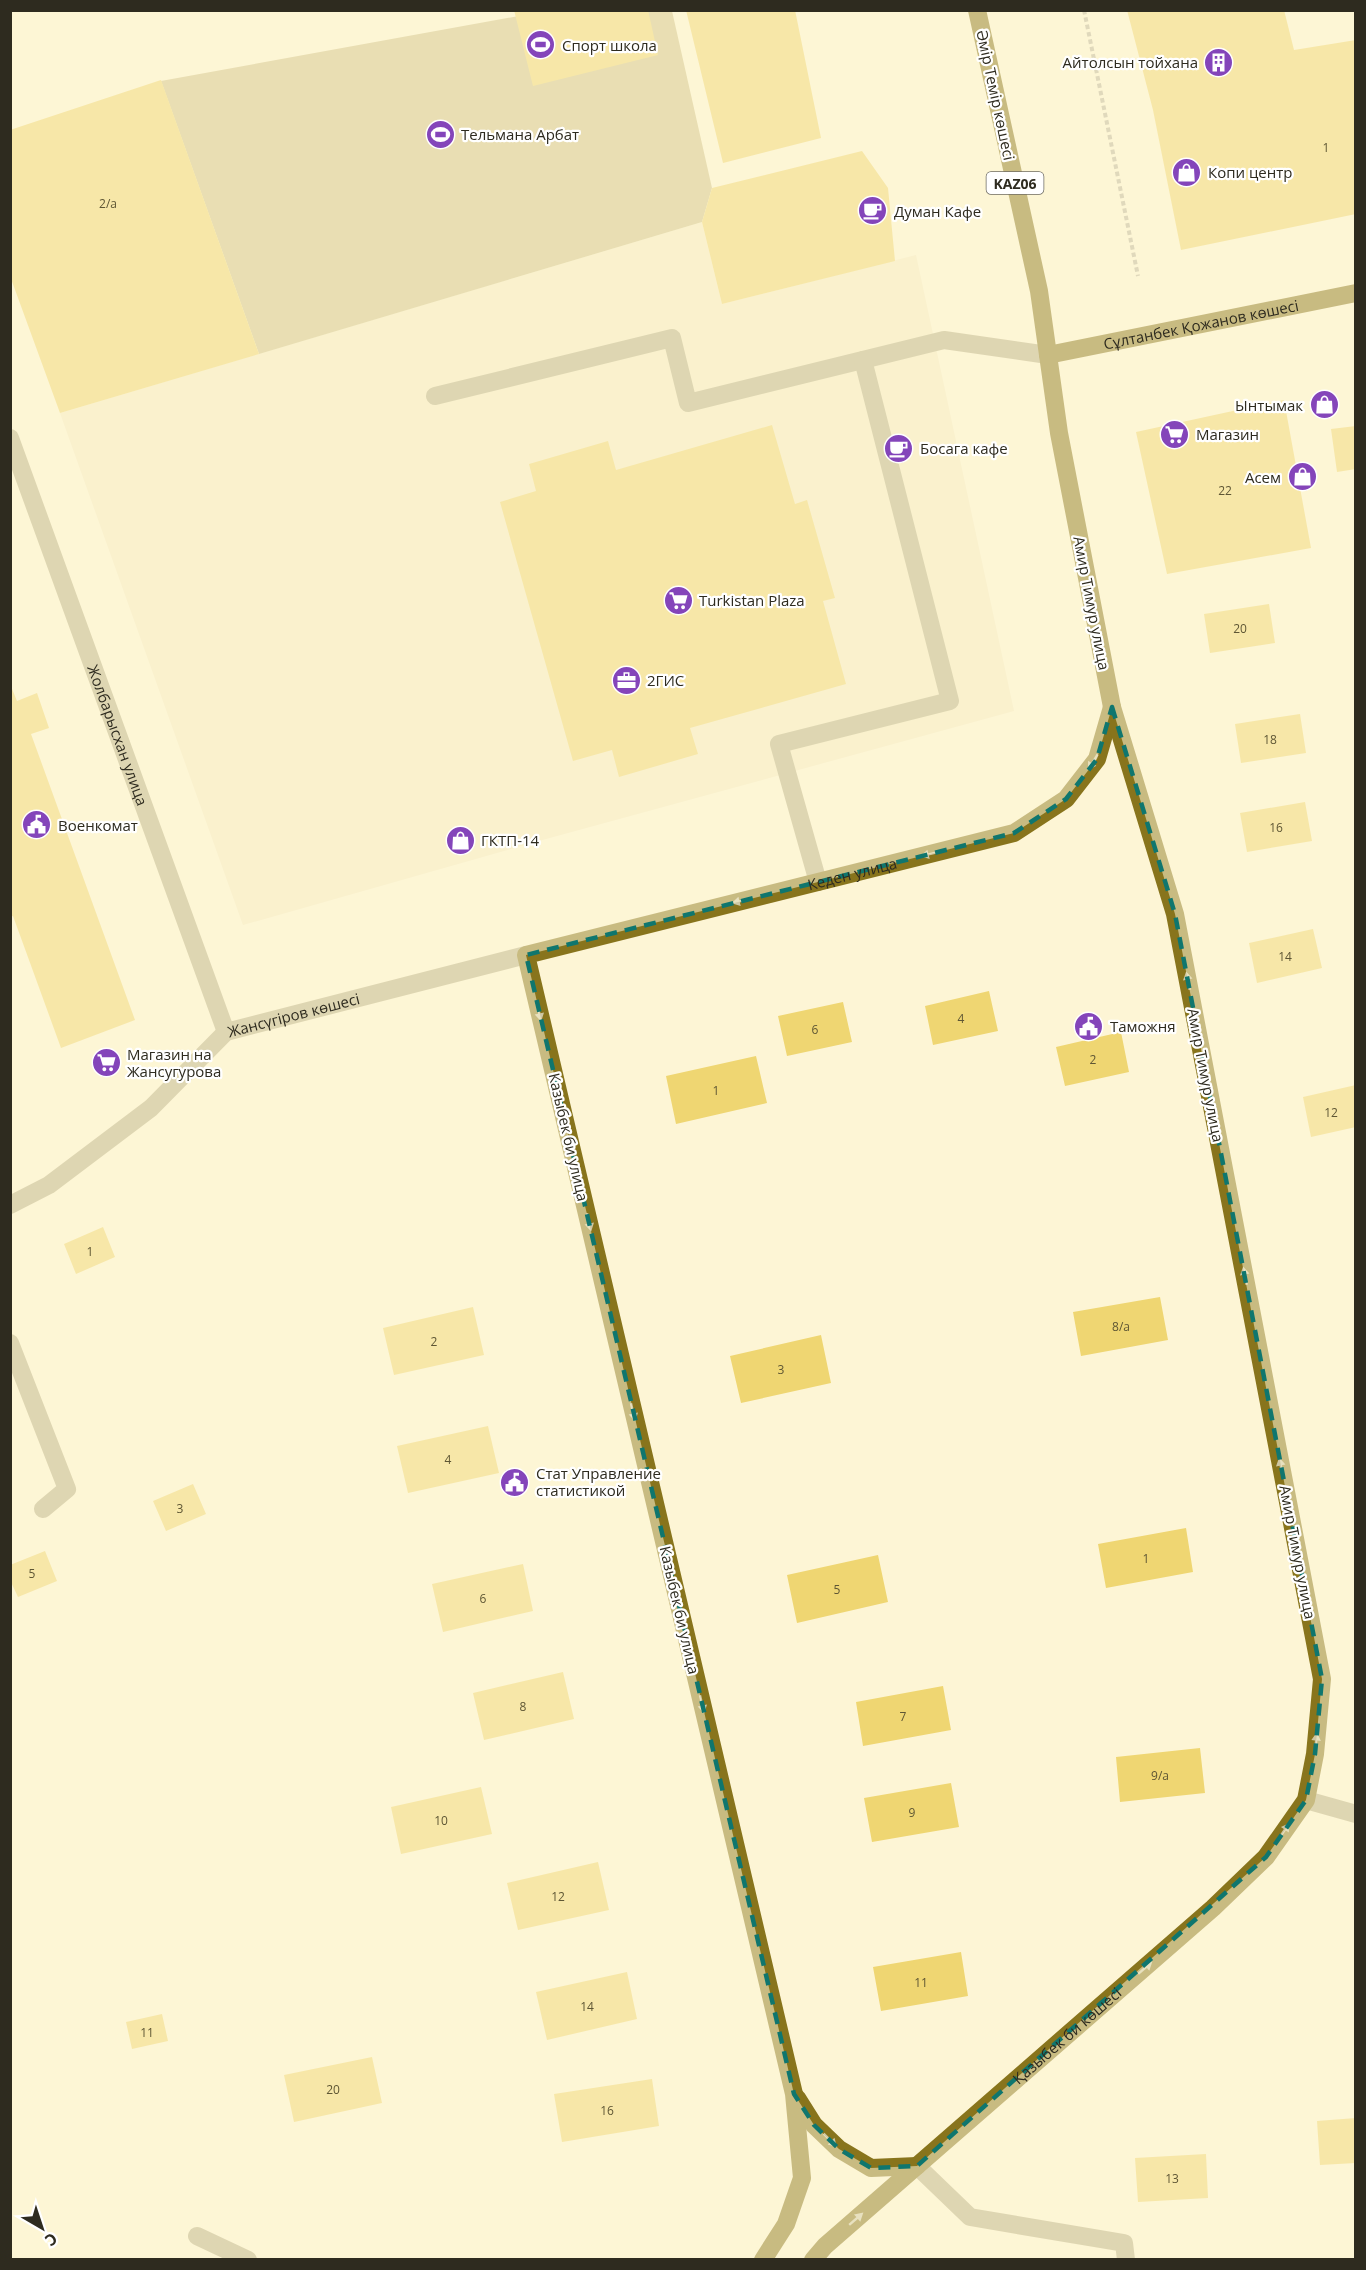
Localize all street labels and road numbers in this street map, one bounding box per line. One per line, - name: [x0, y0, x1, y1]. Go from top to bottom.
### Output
- street label: Әмір Темір көшесі: [972, 28, 1020, 162]
- road number: KАZ06: [986, 172, 1044, 194]
- street label: Сұлтанбек Қожанов көшесі: [1102, 295, 1300, 354]
- street label: Амир Тимур улица: [1069, 534, 1115, 672]
- street label: Жолбарысхан улица: [83, 662, 153, 808]
- street label: Кеден улица: [805, 853, 899, 894]
- street label: Жансүгіров көшесі: [225, 988, 362, 1041]
- street label: Амир Тимур улица: [1183, 1006, 1229, 1144]
- street label: Казыбек би улица: [545, 1071, 593, 1203]
- street label: Амир Тимур улица: [1275, 1483, 1321, 1621]
- street label: Казыбек би улица: [656, 1544, 704, 1676]
- street label: Қазыбек би көшесі: [1008, 1983, 1125, 2088]

